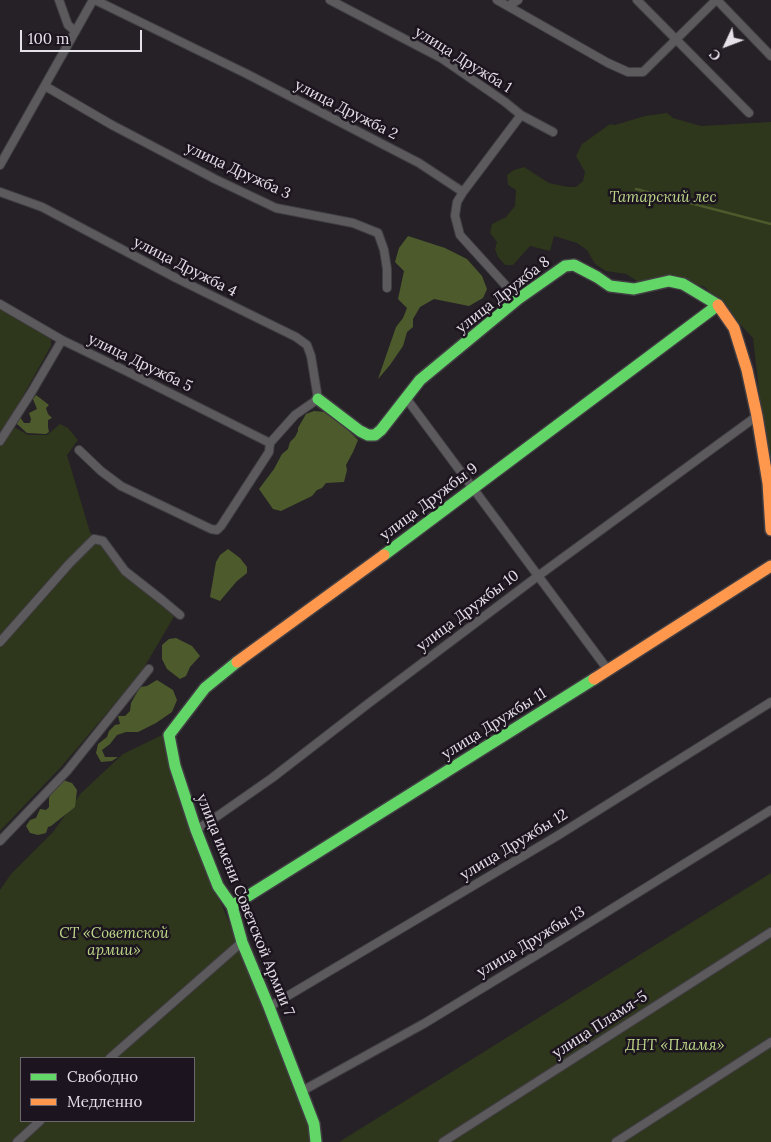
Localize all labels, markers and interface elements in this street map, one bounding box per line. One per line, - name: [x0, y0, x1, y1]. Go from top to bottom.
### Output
- scale bar: [22, 20, 145, 52]
- north arrow: [701, 20, 751, 70]
- street label: улица Дружба 1: [411, 23, 515, 97]
- text: 100 m: [28, 29, 69, 48]
- text: С: [705, 46, 725, 65]
- street label: улица Дружба 2: [291, 76, 401, 144]
- street label: улица Дружба 3: [183, 139, 293, 203]
- park label: Татарский лес: [609, 189, 717, 207]
- street label: улица Дружба 4: [130, 233, 240, 301]
- street label: улица Дружба 8: [453, 253, 553, 337]
- street label: улица Дружба 5: [85, 330, 195, 396]
- street label: улица Дружбы 9: [377, 459, 481, 545]
- street label: улица Дружбы 10: [413, 567, 523, 655]
- street label: улица Дружбы 11: [438, 685, 550, 763]
- street label: улица имени Советской Армии 7: [192, 791, 298, 1019]
- street label: улица Дружбы 12: [457, 806, 571, 884]
- street label: улица Дружбы 13: [474, 903, 588, 981]
- park label: СТ «Советской армии»: [59, 925, 169, 960]
- street label: улица Пламя-5: [549, 988, 651, 1062]
- park label: ДНТ «Пламя»: [625, 1037, 725, 1055]
- legend: [20, 1057, 195, 1122]
- text: Свободно: [67, 1067, 138, 1086]
- text: Медленно: [67, 1092, 142, 1111]

